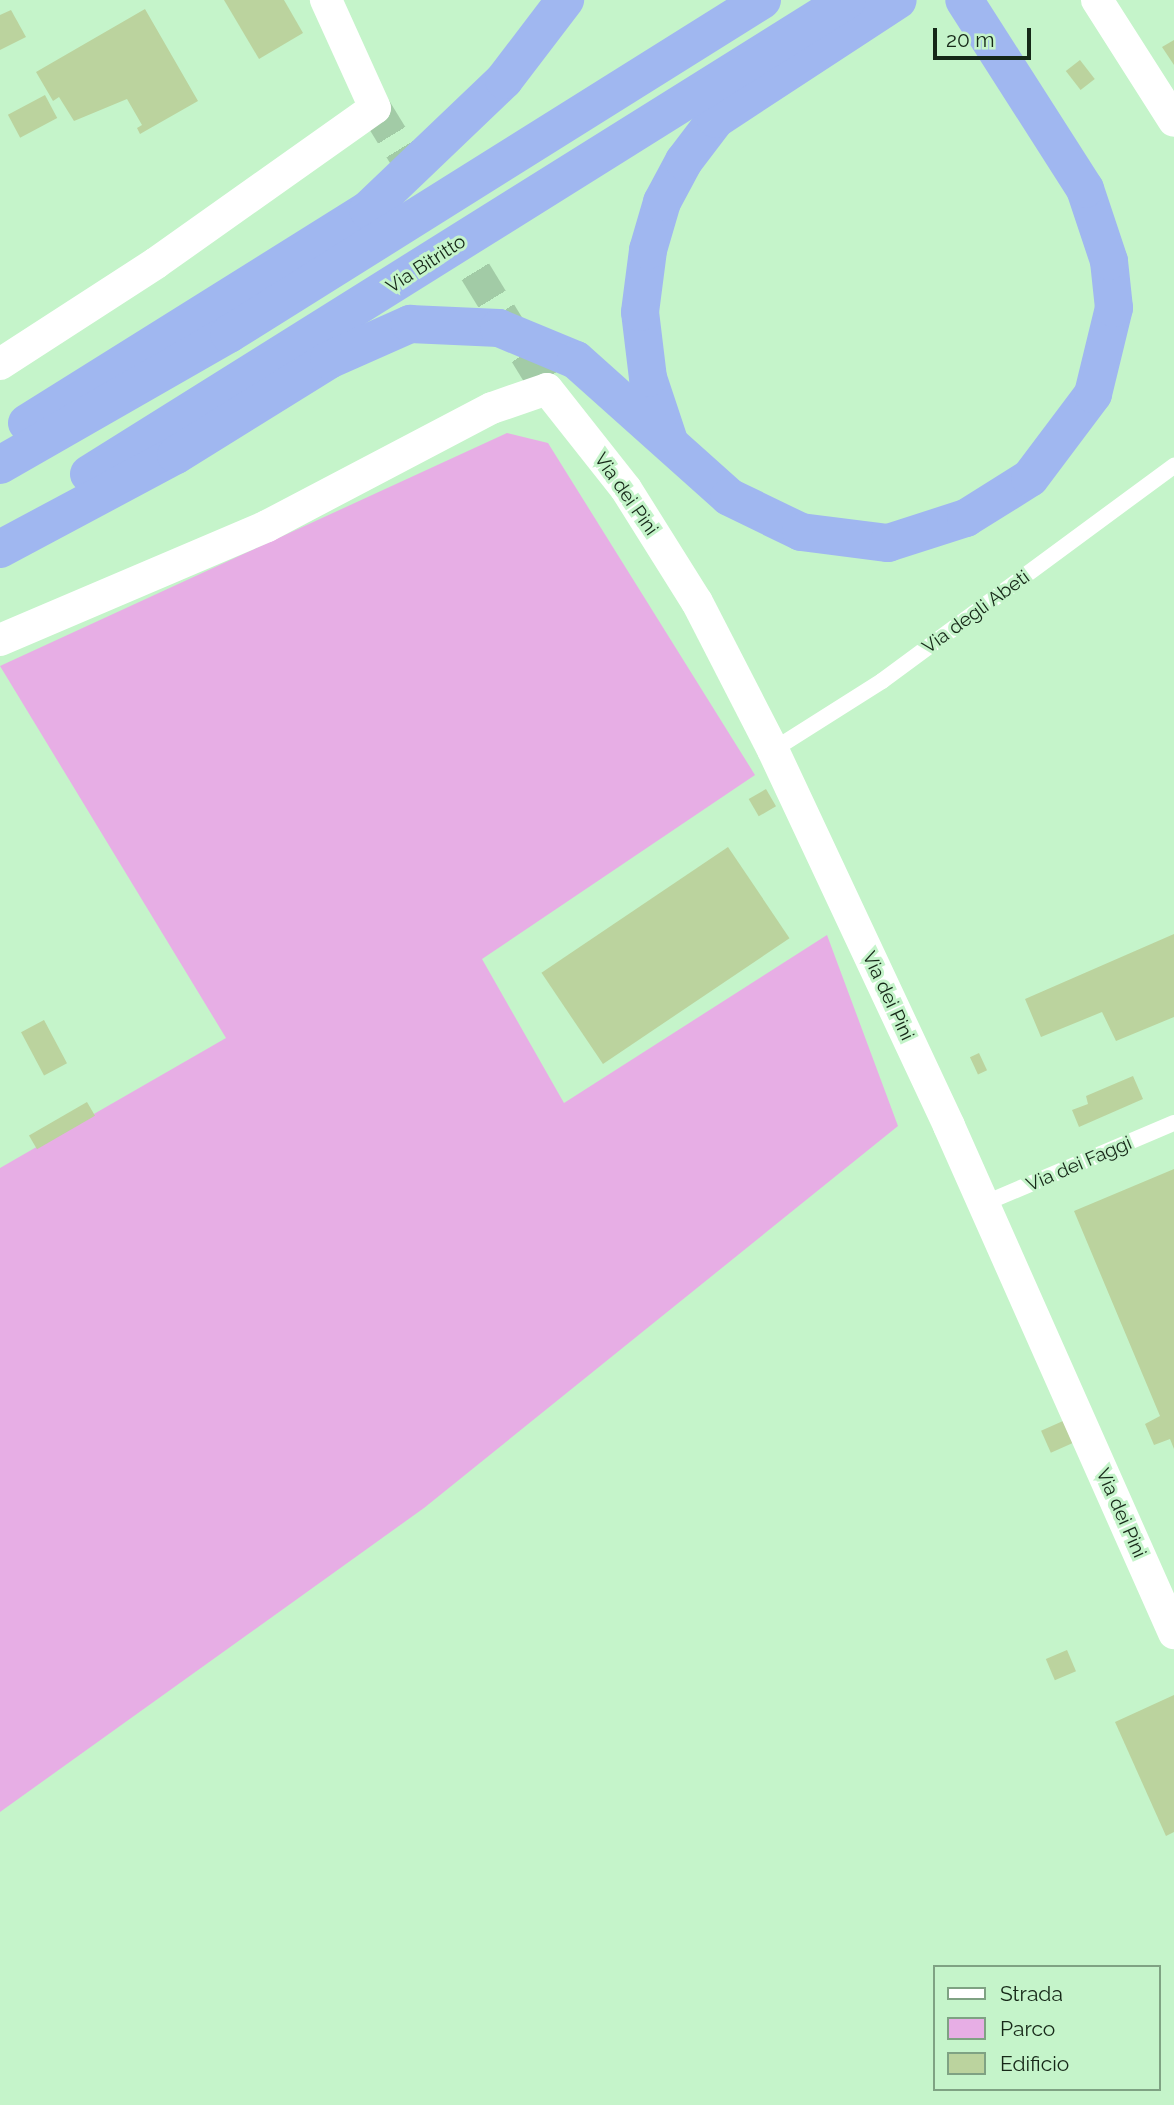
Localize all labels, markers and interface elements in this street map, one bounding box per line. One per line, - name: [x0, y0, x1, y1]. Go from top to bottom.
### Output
- scale bar: [936, 14, 1034, 58]
- text: 20 m: [946, 27, 994, 52]
- street label: Via Bitritto: [382, 230, 470, 298]
- street label: Via dei Pini: [589, 448, 663, 540]
- street label: Via degli Abeti: [918, 565, 1034, 659]
- street label: Via dei Pini: [858, 948, 918, 1044]
- street label: Via dei Faggi: [1023, 1132, 1135, 1196]
- street label: Via dei Pini: [1091, 1465, 1151, 1561]
- legend: [932, 1965, 1160, 2091]
- text: Strada: [1000, 1981, 1063, 2006]
- text: Parco: [1000, 2016, 1055, 2041]
- text: Edificio: [1000, 2051, 1069, 2076]

